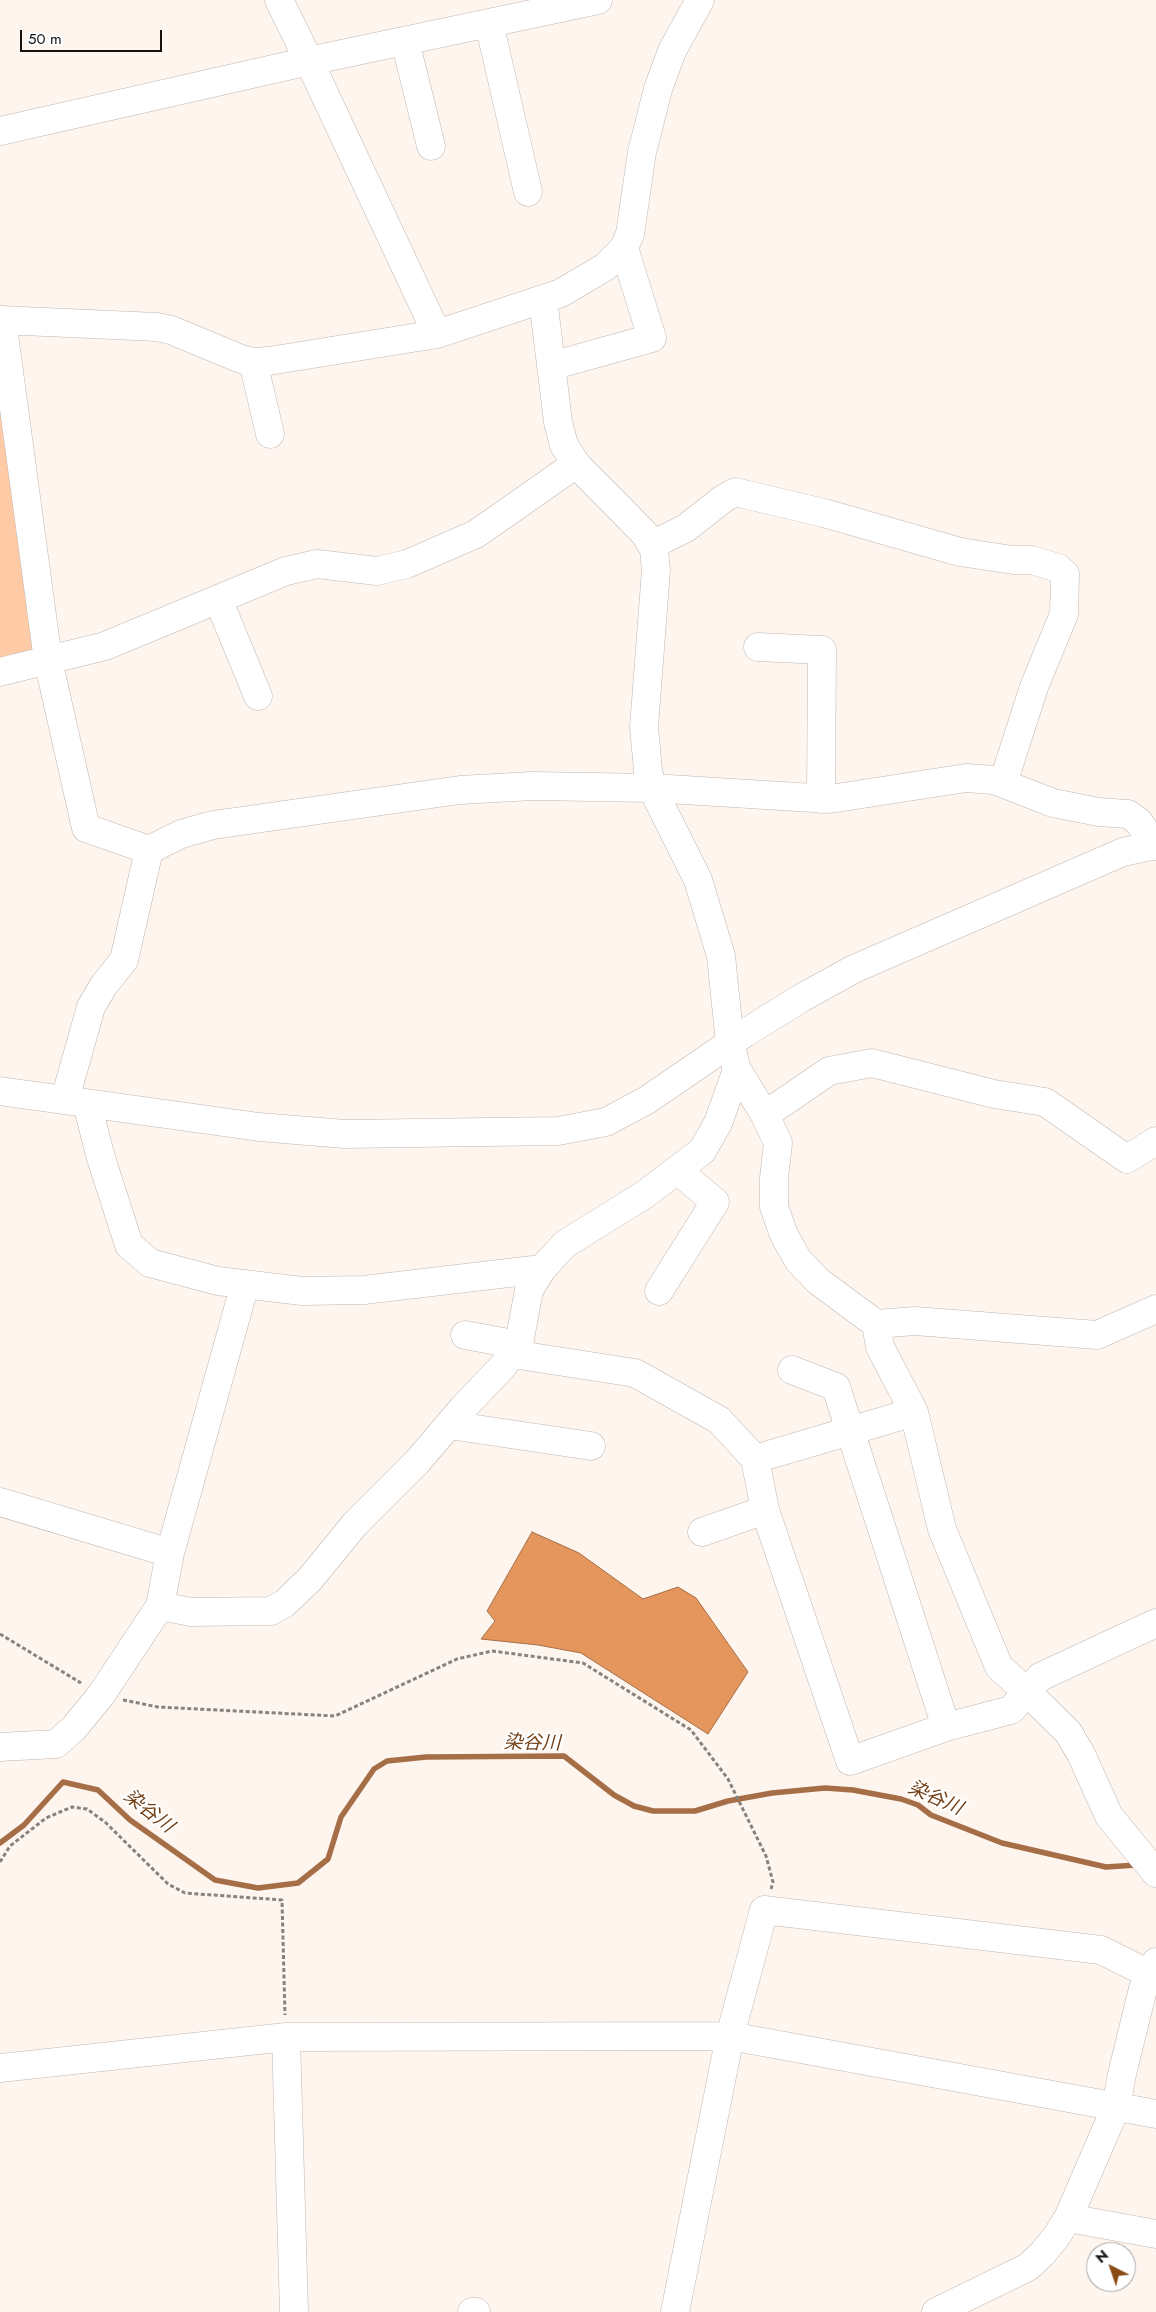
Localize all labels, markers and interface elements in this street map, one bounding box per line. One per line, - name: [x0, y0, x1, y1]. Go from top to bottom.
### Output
- scale bar: [22, 20, 165, 52]
- text: 50 m: [28, 28, 62, 50]
- water label: 染谷川: [503, 1732, 561, 1756]
- water label: 染谷川: [904, 1777, 966, 1821]
- water label: 染谷川: [119, 1785, 177, 1839]
- north arrow: [1086, 2242, 1136, 2292]
- text: N: [1091, 2245, 1113, 2268]

